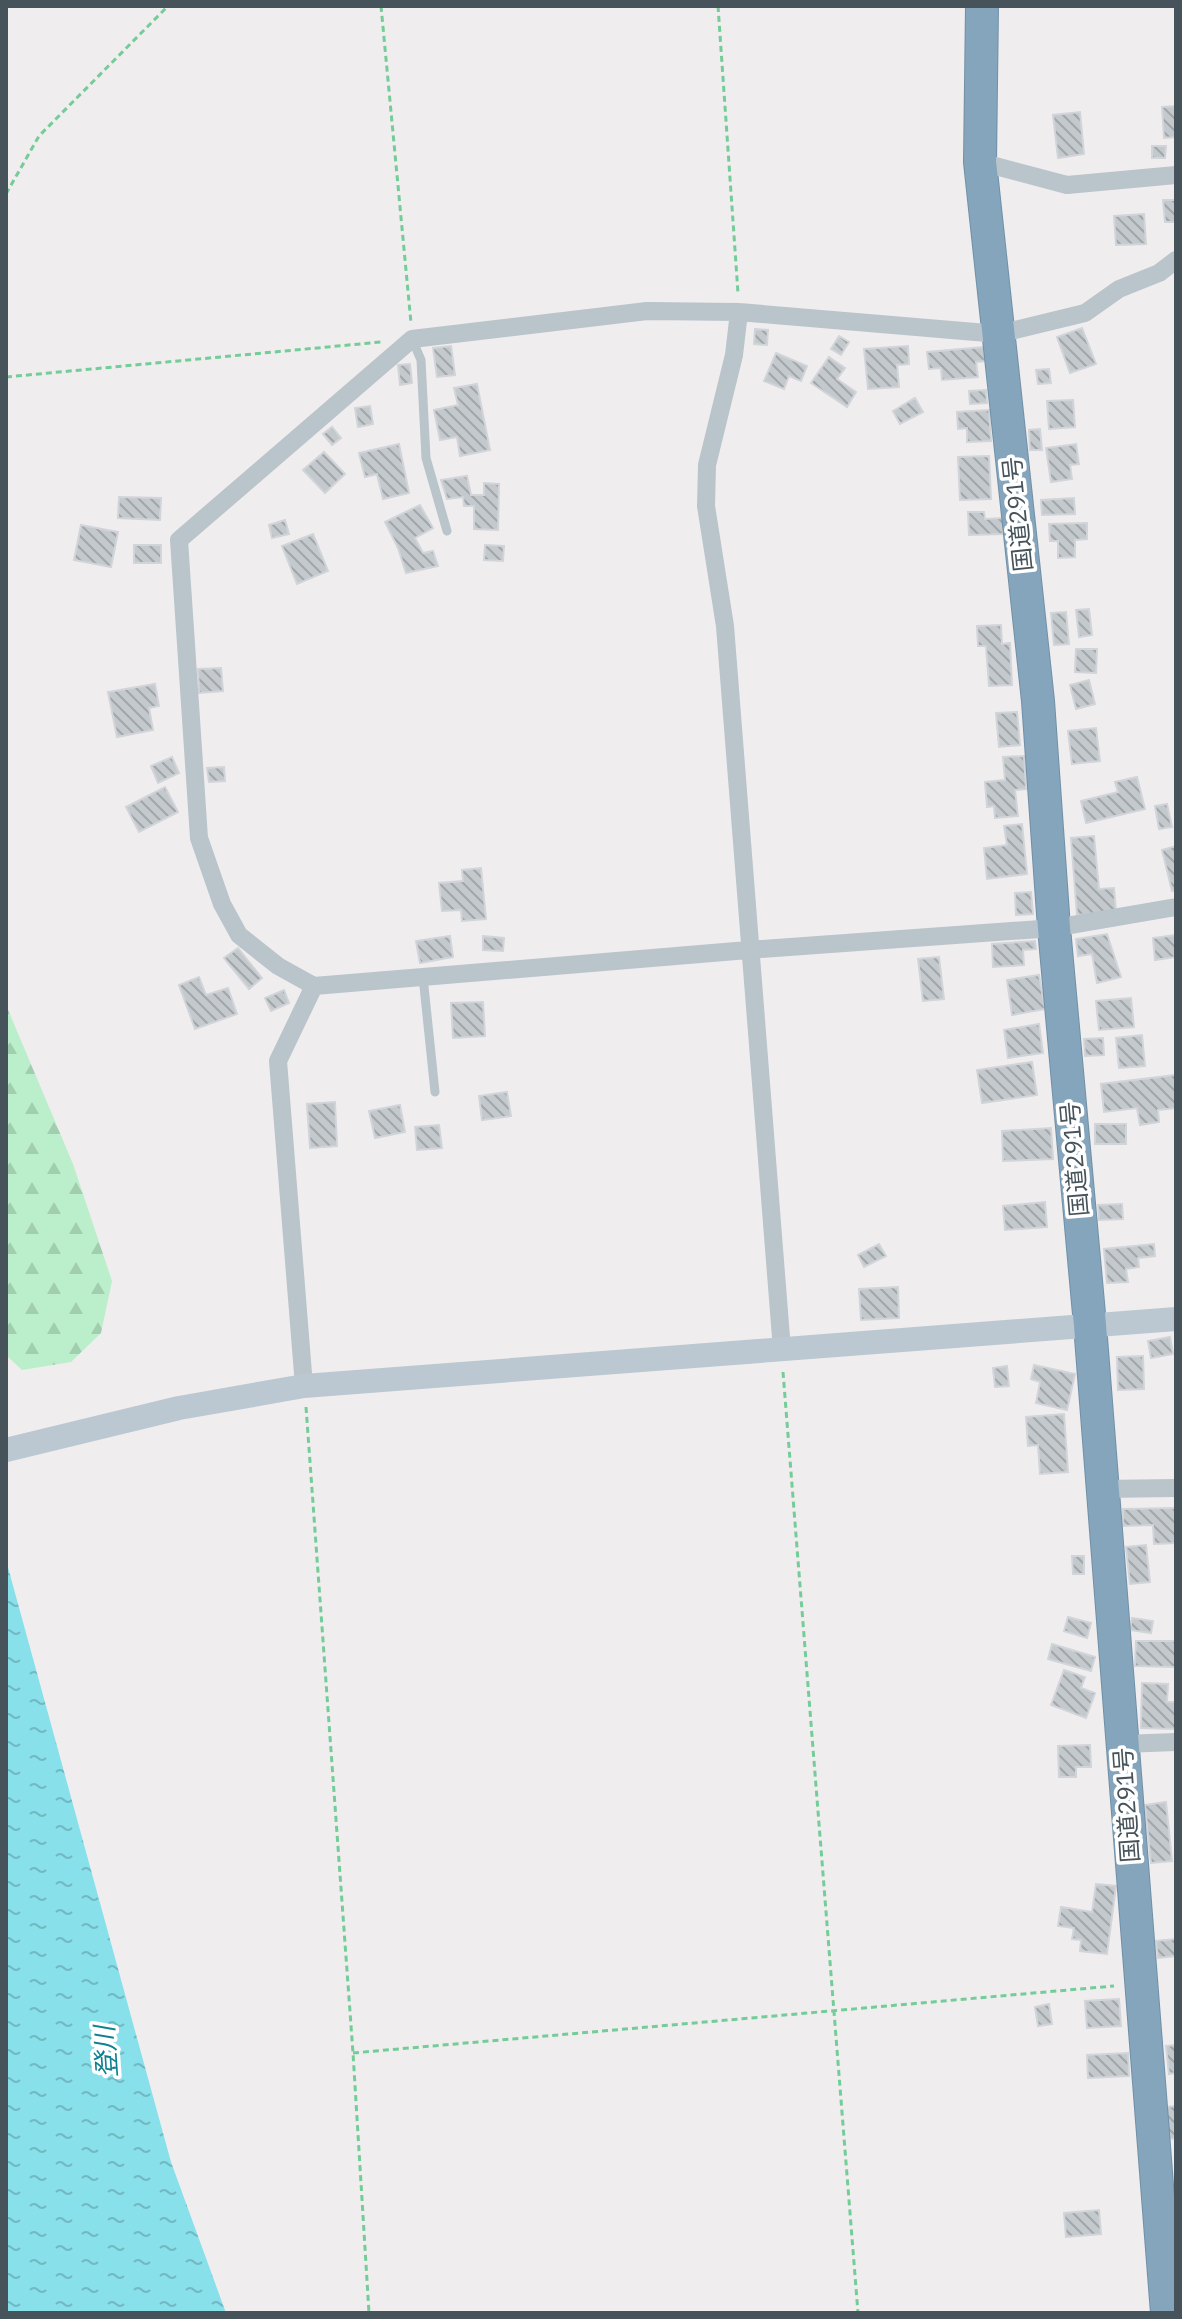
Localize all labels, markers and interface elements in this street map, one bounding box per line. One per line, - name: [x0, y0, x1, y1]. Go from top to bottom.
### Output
- street label: 国道291号: [995, 455, 1039, 573]
- street label: 国道291号: [1053, 1100, 1095, 1218]
- street label: 国道291号: [1106, 1746, 1146, 1864]
- water label: 登川: [86, 2022, 124, 2079]

